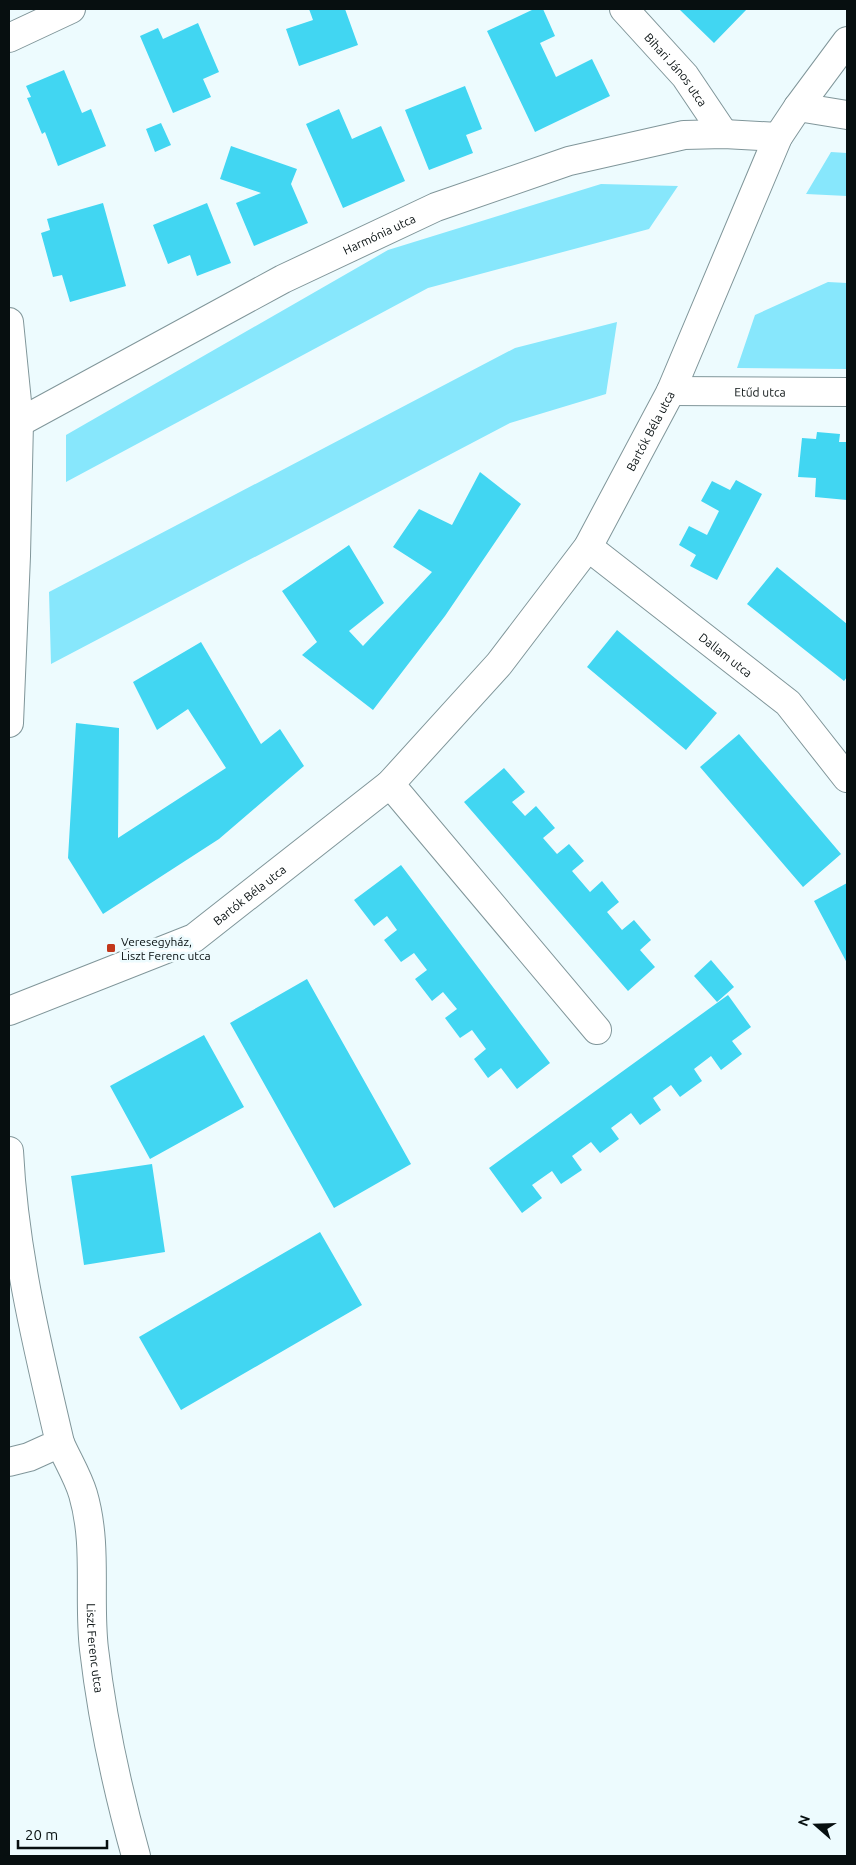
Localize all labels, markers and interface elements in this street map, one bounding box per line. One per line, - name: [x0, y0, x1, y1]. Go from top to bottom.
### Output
- street label: Bihari János utca: [642, 30, 710, 109]
- street label: Harmónia utca: [341, 211, 417, 256]
- street label: Etűd utca: [734, 385, 786, 398]
- street label: Bartók Béla utca: [623, 389, 676, 473]
- street label: Dallam utca: [697, 630, 755, 679]
- street label: Bartók Béla utca: [210, 862, 288, 927]
- place label: Veresegyház, Liszt Ferenc utca: [121, 935, 211, 962]
- marker: Veresegyház, Liszt Ferenc utca: [105, 942, 117, 954]
- street label: Liszt Ferenc utca: [85, 1603, 106, 1694]
- north arrow: [791, 1800, 841, 1850]
- text: N: [794, 1813, 813, 1828]
- scale bar: [18, 1818, 106, 1850]
- text: 20 m: [25, 1826, 58, 1843]

